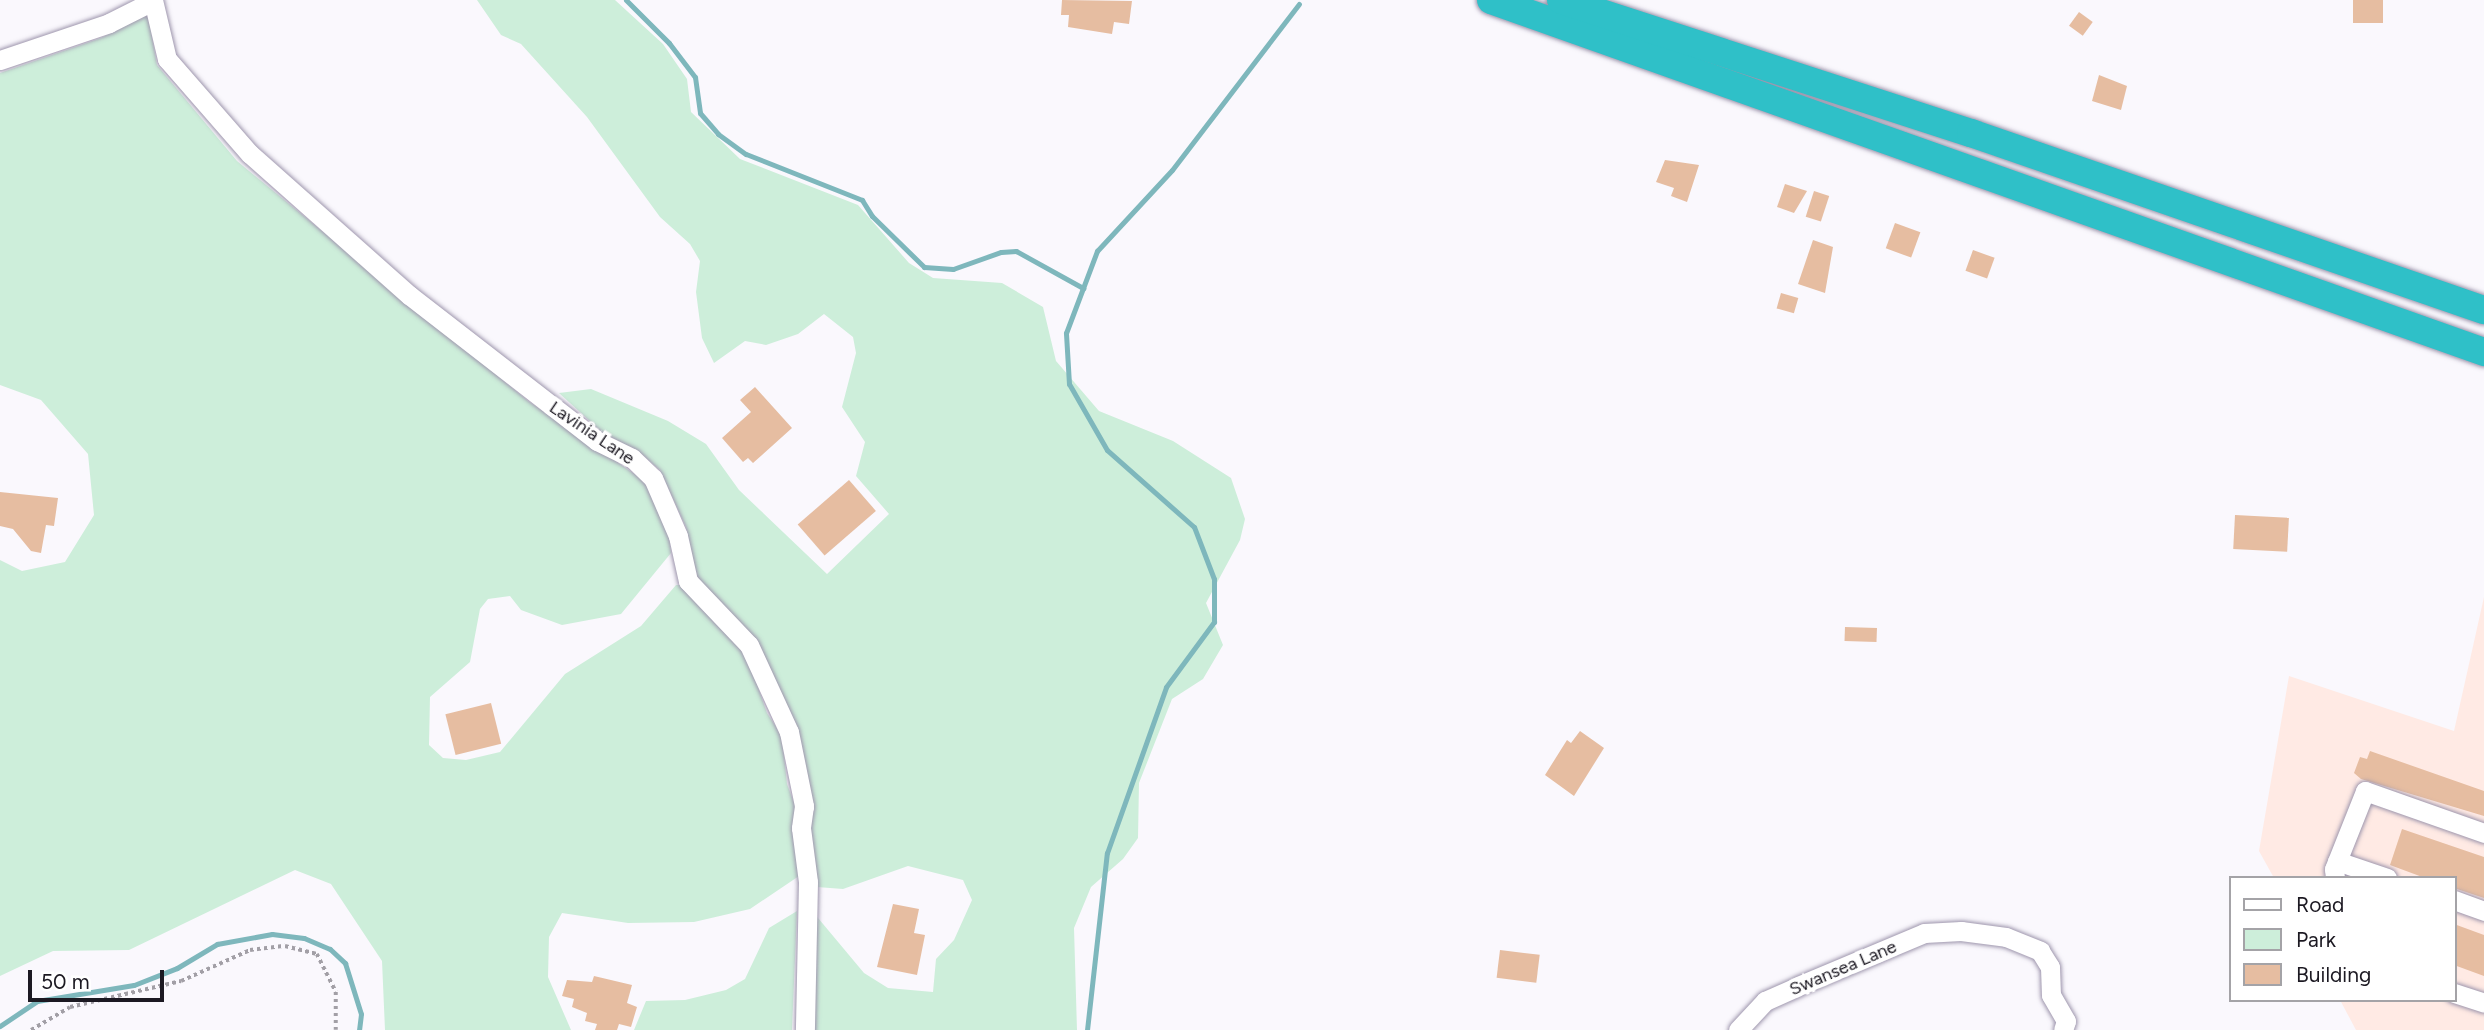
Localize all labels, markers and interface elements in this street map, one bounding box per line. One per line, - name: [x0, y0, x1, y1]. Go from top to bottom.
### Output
- street label: Lavinia Lane: [545, 397, 639, 469]
- legend: [2228, 876, 2456, 1002]
- text: Road: [2296, 892, 2344, 917]
- text: Park: [2296, 927, 2336, 952]
- street label: Swansea Lane: [1786, 936, 1900, 1000]
- scale bar: [32, 956, 168, 1000]
- text: Building: [2296, 962, 2371, 987]
- text: 50 m: [41, 969, 90, 994]

